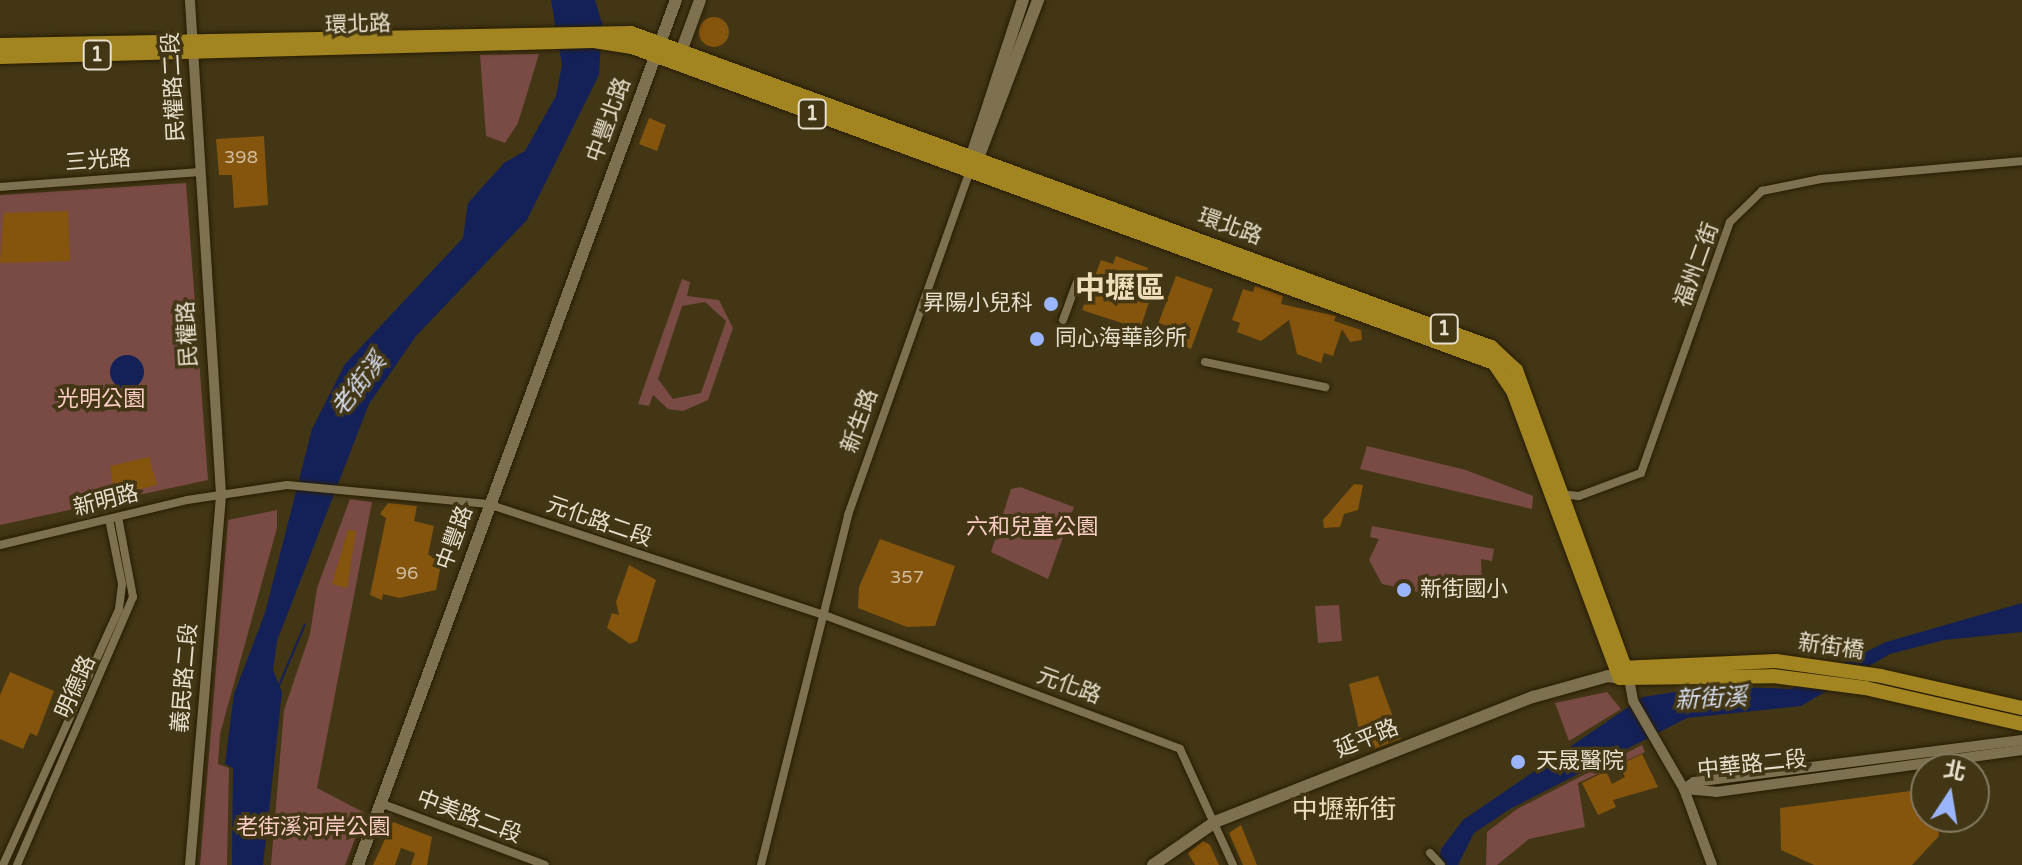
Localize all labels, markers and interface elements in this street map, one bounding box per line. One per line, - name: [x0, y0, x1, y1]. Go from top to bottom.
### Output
- street label: 環北路: [325, 11, 391, 39]
- street label: 民權路二段: [158, 31, 190, 143]
- road number: 1: [81, 39, 113, 71]
- street label: 中豐北路: [582, 74, 636, 166]
- road number: 1: [796, 98, 828, 130]
- street label: 三光路: [64, 146, 132, 176]
- house number: 398: [224, 146, 258, 168]
- street label: 環北路: [1194, 203, 1266, 251]
- street label: 福州二街: [1670, 219, 1724, 311]
- district label: 中壢區: [1075, 271, 1165, 307]
- place label: 昇陽小兒科: [923, 291, 1033, 317]
- marker: 昇陽小兒科: [1040, 293, 1062, 315]
- street label: 民權路: [173, 300, 203, 368]
- road number: 1: [1428, 313, 1460, 345]
- place label: 同心海華診所: [1055, 326, 1187, 352]
- marker: 同心海華診所: [1026, 328, 1048, 350]
- water label: 老街溪: [325, 348, 393, 422]
- street label: 新生路: [836, 385, 884, 457]
- park label: 光明公園: [57, 387, 145, 413]
- street label: 新明路: [71, 480, 141, 522]
- street label: 元化路二段: [543, 492, 655, 552]
- street label: 中豐路: [431, 502, 479, 574]
- park label: 六和兒童公園: [966, 515, 1098, 541]
- house number: 96: [396, 562, 418, 584]
- house number: 357: [890, 566, 924, 588]
- place label: 新街國小: [1420, 577, 1508, 603]
- marker: 新街國小: [1395, 581, 1413, 599]
- street label: 義民路二段: [167, 622, 203, 734]
- street label: 新街橋: [1796, 629, 1866, 665]
- street label: 明德路: [51, 651, 101, 723]
- street label: 元化路: [1033, 662, 1105, 710]
- water label: 新街溪: [1674, 683, 1748, 715]
- street label: 延平路: [1331, 714, 1403, 764]
- street label: 中華路二段: [1696, 746, 1808, 784]
- place label: 天晟醫院: [1536, 749, 1624, 775]
- marker: 天晟醫院: [1507, 751, 1529, 773]
- north arrow: [1910, 753, 1990, 833]
- text: 北: [1941, 756, 1968, 786]
- street label: 中美路二段: [413, 785, 525, 849]
- district label: 中壢新街: [1292, 794, 1396, 826]
- park label: 老街溪河岸公園: [236, 815, 390, 841]

